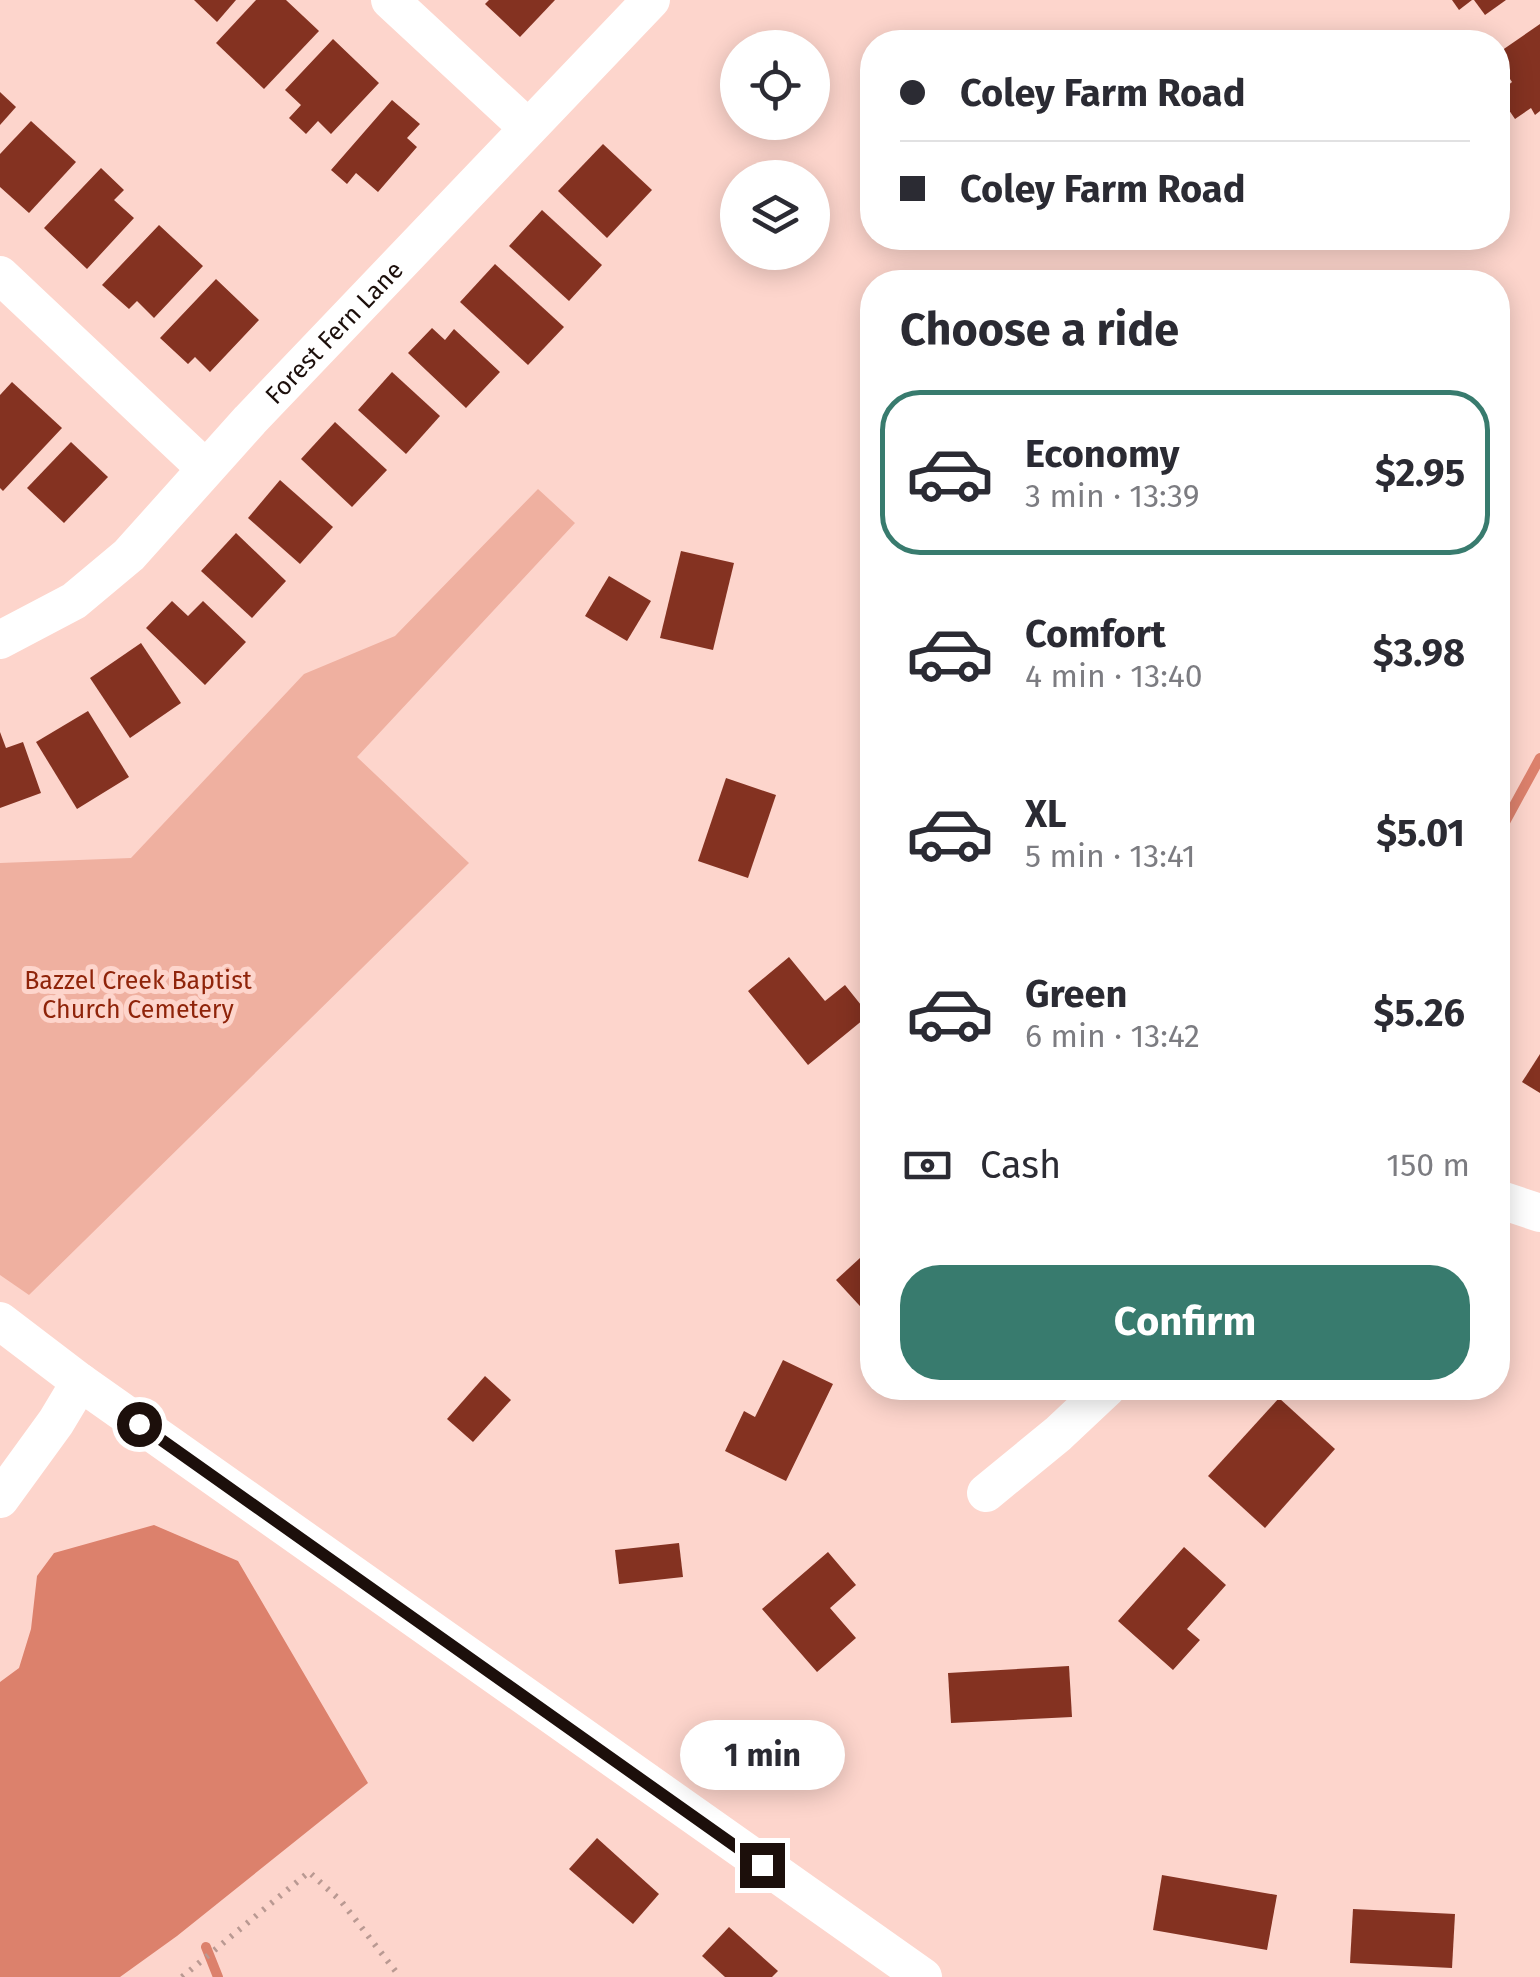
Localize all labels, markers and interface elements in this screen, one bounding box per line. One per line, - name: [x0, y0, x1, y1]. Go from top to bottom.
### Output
- map controls: [720, 30, 830, 270]
- button: locate: [720, 30, 830, 140]
- text: Coley Farm Road: [960, 70, 1245, 116]
- button: layers: [720, 160, 830, 270]
- text: Coley Farm Road: [960, 166, 1245, 212]
- street label: Forest Fern Lane: [259, 255, 410, 411]
- text: Choose a ride: [900, 303, 1179, 357]
- icon: car: [905, 428, 995, 518]
- text: Economy: [1025, 431, 1180, 477]
- text: $2.95: [1375, 450, 1465, 496]
- text: 3 min · 13:39: [1025, 477, 1199, 515]
- icon: car: [905, 608, 995, 698]
- text: Comfort: [1025, 611, 1166, 657]
- text: $3.98: [1373, 630, 1465, 676]
- text: 4 min · 13:40: [1025, 657, 1203, 695]
- icon: car: [905, 788, 995, 878]
- text: XL: [1025, 791, 1067, 837]
- text: $5.01: [1376, 810, 1465, 856]
- text: 5 min · 13:41: [1025, 837, 1196, 875]
- park label: Bazzel Creek Baptist Church Cemetery: [24, 966, 253, 1025]
- icon: car: [905, 968, 995, 1058]
- text: Green: [1025, 971, 1128, 1017]
- text: $5.26: [1374, 990, 1465, 1036]
- text: 6 min · 13:42: [1025, 1017, 1200, 1055]
- icon: cash: [900, 1138, 955, 1193]
- text: Cash: [980, 1142, 1061, 1188]
- text: 150 m: [1386, 1146, 1470, 1184]
- button: Confirm: [900, 1265, 1470, 1380]
- route start: [117, 1402, 162, 1447]
- callout: 1 min: [680, 1720, 844, 1790]
- text: 1 min: [724, 1736, 801, 1774]
- route end: [740, 1843, 785, 1888]

